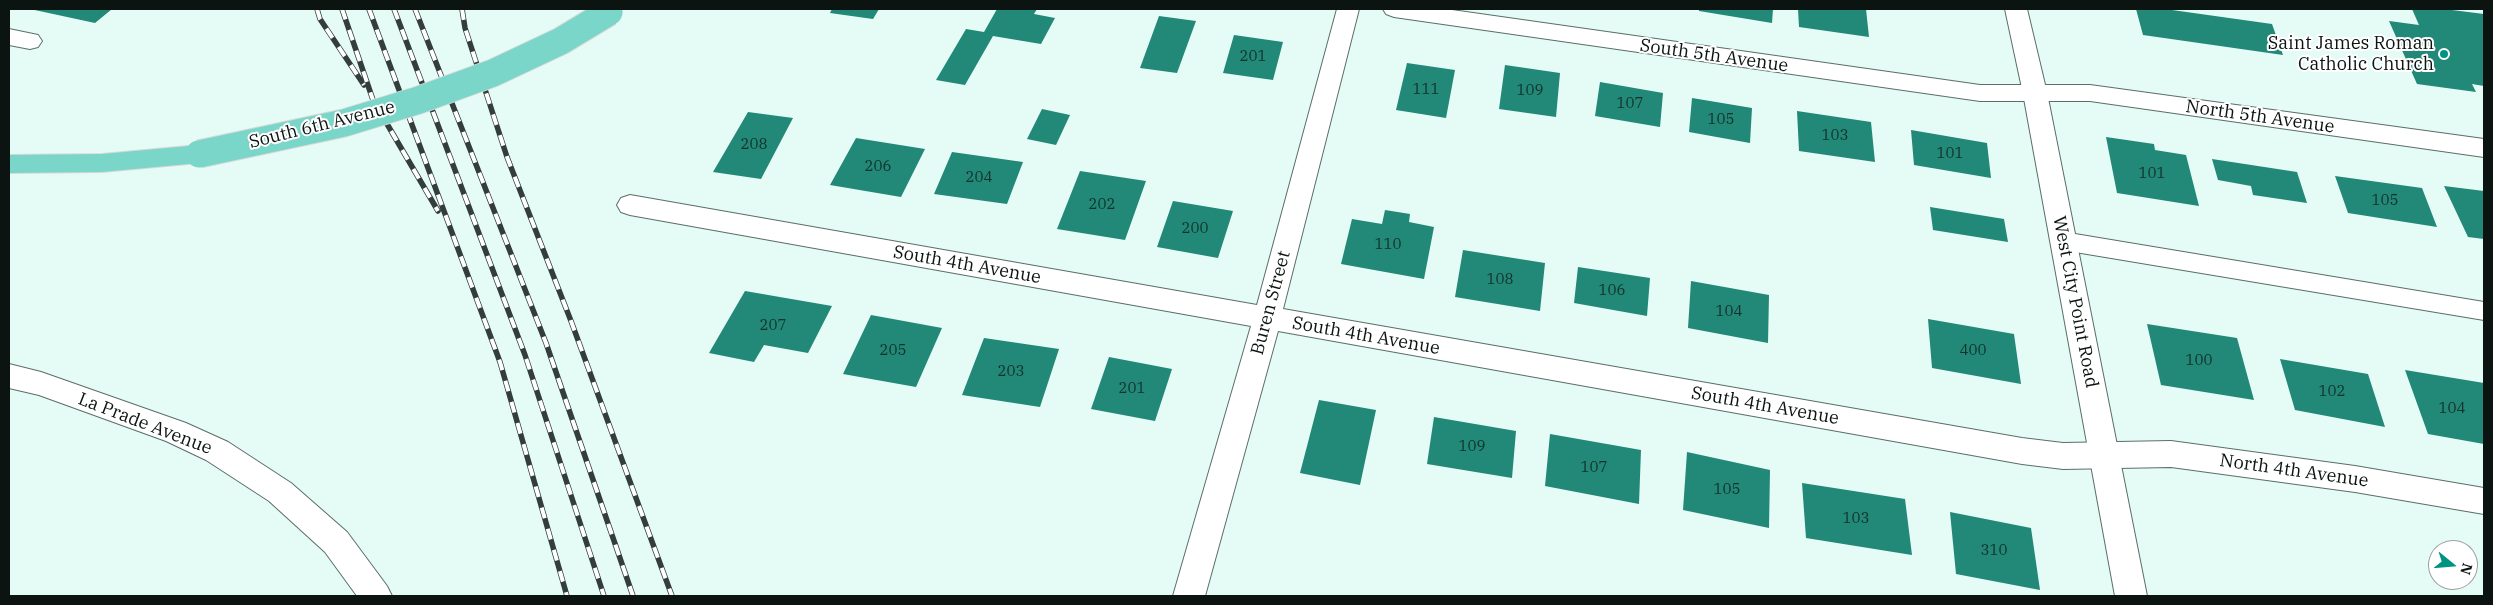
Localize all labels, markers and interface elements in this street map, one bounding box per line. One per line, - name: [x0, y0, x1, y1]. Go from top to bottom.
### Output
- place label: Saint James Roman Catholic Church: [2268, 33, 2434, 76]
- street label: South 5th Avenue: [1638, 35, 1790, 77]
- house number: 201: [1240, 48, 1266, 66]
- marker: Saint James Roman Catholic Church: [2438, 48, 2450, 60]
- house number: 111: [1413, 81, 1439, 99]
- house number: 109: [1517, 82, 1543, 100]
- house number: 107: [1617, 95, 1643, 113]
- street label: South 6th Avenue: [247, 96, 397, 154]
- street label: North 5th Avenue: [2184, 96, 2336, 138]
- house number: 105: [1708, 111, 1734, 129]
- house number: 103: [1822, 127, 1848, 145]
- house number: 208: [741, 136, 767, 154]
- house number: 101: [1937, 145, 1963, 163]
- house number: 206: [865, 158, 891, 176]
- house number: 101: [2139, 165, 2165, 183]
- house number: 204: [966, 169, 992, 187]
- house number: 105: [2372, 192, 2398, 210]
- house number: 202: [1089, 196, 1115, 214]
- street label: West City Point Road: [2048, 214, 2102, 390]
- house number: 200: [1182, 220, 1208, 238]
- house number: 110: [1375, 236, 1401, 254]
- street label: South 4th Avenue: [892, 241, 1042, 289]
- street label: Buren Street: [1247, 249, 1295, 357]
- house number: 108: [1487, 271, 1513, 289]
- house number: 106: [1599, 282, 1625, 300]
- house number: 104: [1716, 303, 1742, 321]
- street label: South 4th Avenue: [1291, 312, 1441, 360]
- house number: 207: [760, 317, 786, 335]
- house number: 205: [880, 342, 906, 360]
- house number: 400: [1960, 342, 1986, 360]
- house number: 100: [2186, 352, 2212, 370]
- house number: 203: [998, 363, 1024, 381]
- house number: 201: [1119, 380, 1145, 398]
- street label: South 4th Avenue: [1690, 382, 1840, 430]
- house number: 102: [2319, 383, 2345, 401]
- street label: La Prade Avenue: [75, 389, 215, 459]
- house number: 104: [2439, 400, 2465, 418]
- house number: 109: [1459, 438, 1485, 456]
- street label: North 4th Avenue: [2218, 450, 2370, 492]
- house number: 107: [1581, 459, 1607, 477]
- house number: 105: [1714, 481, 1740, 499]
- house number: 103: [1843, 510, 1869, 528]
- north arrow: [2428, 540, 2478, 590]
- house number: 310: [1981, 542, 2007, 560]
- text: N: [2456, 561, 2477, 577]

